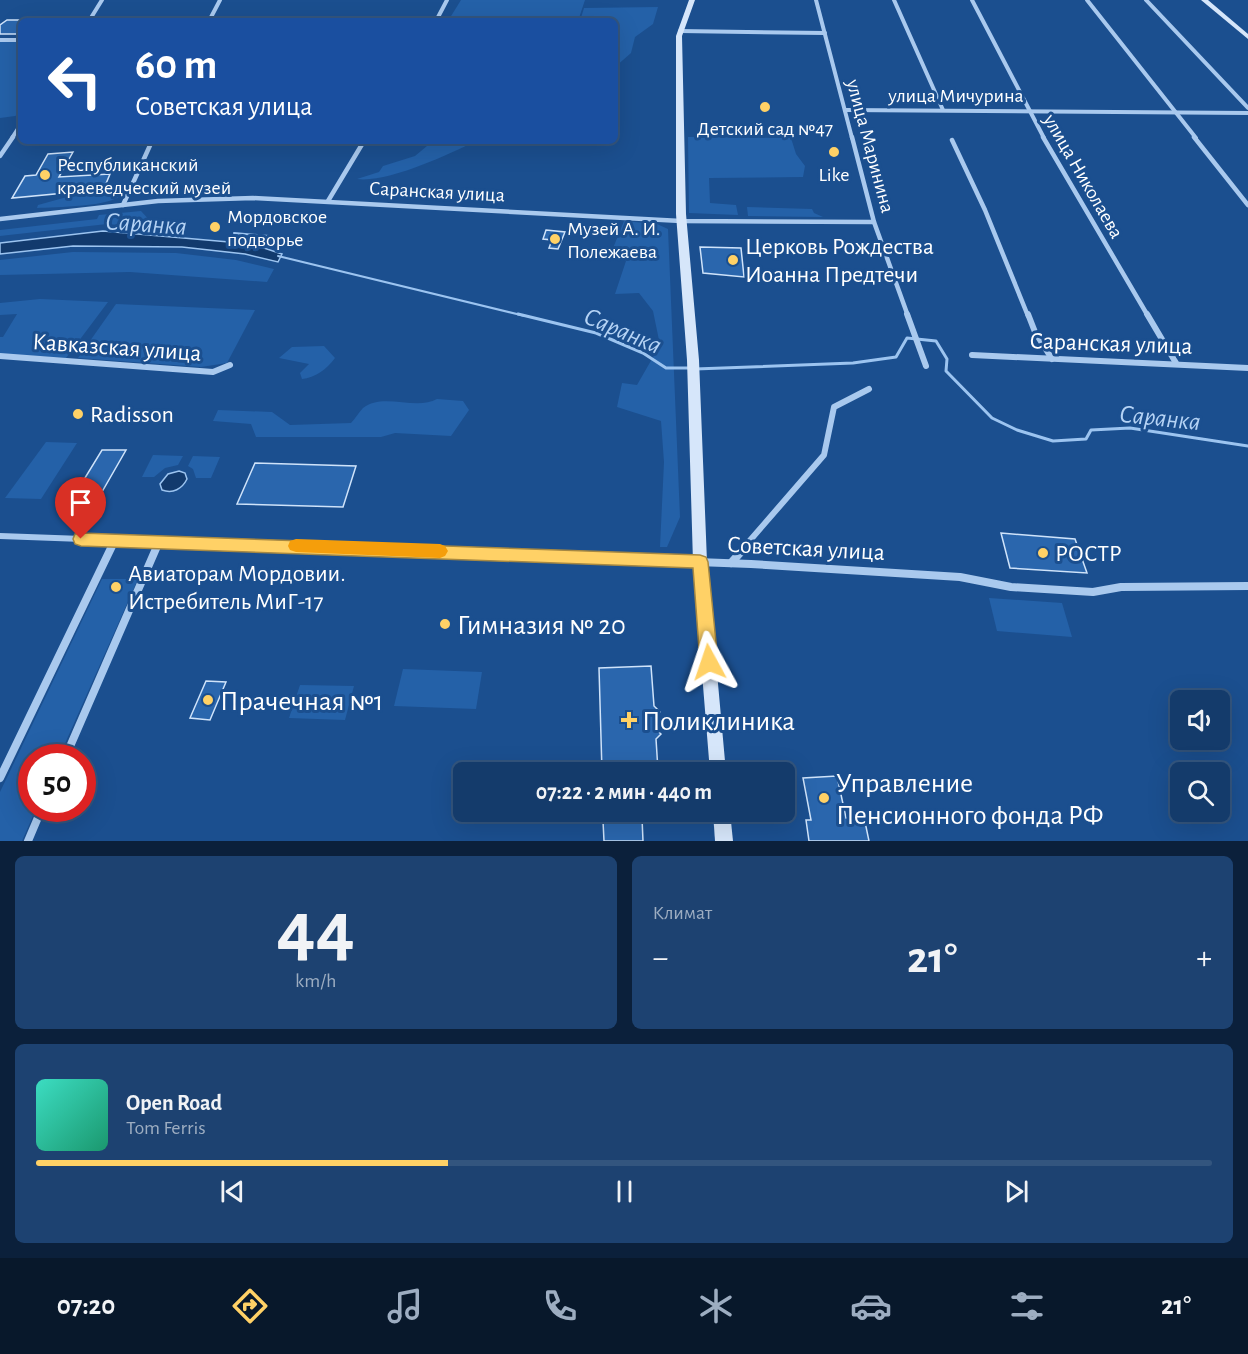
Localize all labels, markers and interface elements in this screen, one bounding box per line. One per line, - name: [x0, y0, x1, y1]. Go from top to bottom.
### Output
- icon: left: [36, 42, 114, 120]
- text: 60 m: [135, 44, 217, 86]
- street label: улица Маринина: [842, 76, 897, 215]
- street label: улица Мичурина: [887, 86, 1024, 106]
- text: Советская улица: [135, 93, 313, 120]
- marker: Детский сад №47: [758, 100, 772, 114]
- street label: улица Николаева: [1039, 110, 1127, 242]
- place label: Детский сад №47: [697, 119, 833, 139]
- marker: Like: [827, 145, 841, 159]
- place label: Республиканский краеведческий музей: [57, 155, 231, 198]
- place label: Like: [818, 165, 850, 185]
- marker: Республиканский краеведческий музей: [38, 168, 52, 182]
- street label: Саранская улица: [369, 178, 505, 206]
- place label: Мордовское подворье: [227, 207, 327, 250]
- water label: Саранка: [104, 208, 188, 240]
- place label: Музей А. И. Полежаева: [567, 219, 660, 262]
- marker: Мордовское подворье: [208, 220, 222, 234]
- marker: Музей А. И. Полежаева: [548, 232, 562, 246]
- place label: Церковь Рождества Иоанна Предтечи: [745, 235, 934, 287]
- marker: Церковь Рождества Иоанна Предтечи: [726, 253, 740, 267]
- water label: Саранка: [580, 303, 665, 359]
- street label: Саранская улица: [1029, 329, 1193, 359]
- street label: Кавказская улица: [32, 330, 202, 366]
- water label: Саранка: [1118, 401, 1202, 435]
- place label: Radisson: [90, 403, 174, 427]
- marker: Radisson: [71, 407, 85, 421]
- pin: [55, 477, 106, 539]
- icon: arrive: [64, 486, 97, 519]
- street label: Советская улица: [726, 533, 885, 565]
- place label: РОСТР: [1055, 542, 1122, 566]
- marker: РОСТР: [1036, 546, 1050, 560]
- place label: Авиаторам Мордовии. Истребитель МиГ-17: [128, 562, 346, 614]
- marker: Авиаторам Мордовии. Истребитель МиГ-17: [109, 580, 123, 594]
- place label: Гимназия № 20: [457, 612, 626, 640]
- marker: Гимназия № 20: [438, 617, 452, 631]
- position arrow: [677, 630, 741, 694]
- place label: Прачечная №1: [220, 688, 383, 716]
- map controls: [1170, 690, 1230, 822]
- button: sound: [1170, 690, 1230, 750]
- marker: Прачечная №1: [201, 693, 215, 707]
- place label: Поликлиника: [642, 708, 795, 736]
- marker: Поликлиника: [620, 711, 638, 729]
- speed limit sign: 50: [18, 744, 96, 822]
- button: search: [1170, 762, 1230, 822]
- place label: Управление Пенсионного фонда РФ: [836, 770, 1104, 830]
- text: 07:22 · 2 мин · 440 m: [536, 781, 712, 803]
- marker: Управление Пенсионного фонда РФ: [817, 791, 831, 805]
- text: 44: [277, 891, 355, 969]
- text: Климат: [653, 903, 712, 923]
- text: 21°: [907, 936, 958, 981]
- text: −: [653, 942, 668, 975]
- text: +: [1196, 942, 1212, 975]
- text: km/h: [295, 971, 336, 991]
- text: Open Road: [126, 1092, 222, 1114]
- text: Tom Ferris: [126, 1118, 206, 1138]
- icon: previous: [216, 1175, 249, 1208]
- icon: pause: [608, 1175, 641, 1208]
- icon: next: [1000, 1175, 1033, 1208]
- icon: directions: [229, 1285, 271, 1327]
- icon: music: [384, 1285, 426, 1327]
- icon: phone: [539, 1285, 581, 1327]
- icon: climate: [695, 1285, 737, 1327]
- icon: car: [850, 1285, 892, 1327]
- icon: filters: [1006, 1285, 1048, 1327]
- text: 07:20: [57, 1292, 115, 1319]
- text: 21°: [1161, 1292, 1191, 1319]

